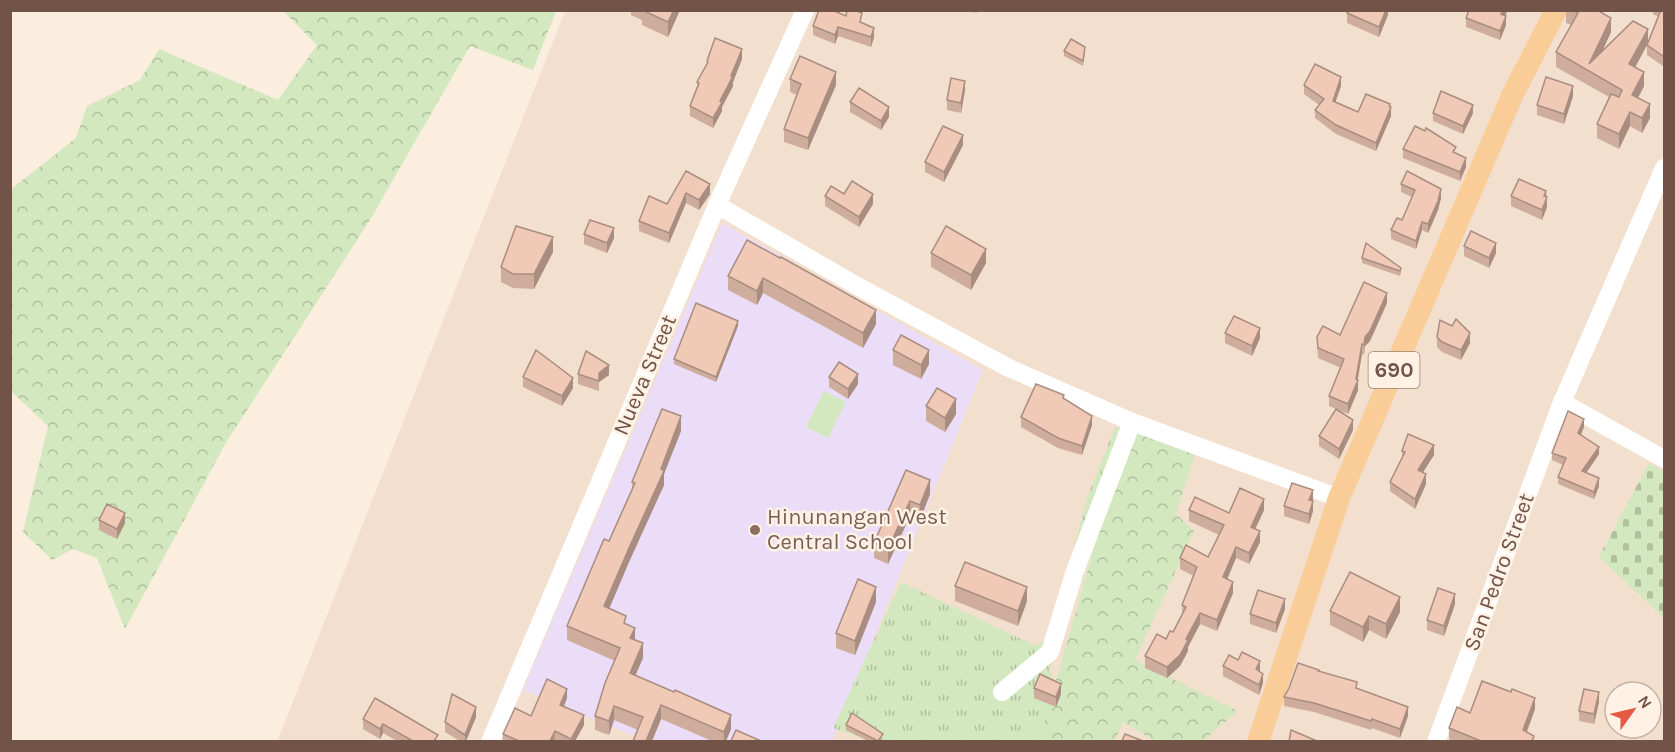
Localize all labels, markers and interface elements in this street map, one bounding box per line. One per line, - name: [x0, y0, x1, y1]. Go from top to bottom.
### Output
- street label: Nueva Street: [608, 311, 682, 439]
- road number: 690: [1368, 352, 1420, 388]
- street label: San Pedro Street: [1458, 490, 1540, 654]
- place label: Hinunangan West Central School: [767, 504, 947, 555]
- marker: Hinunangan West Central School: [748, 523, 762, 537]
- north arrow: [1603, 680, 1663, 740]
- text: N: [1634, 692, 1656, 712]

